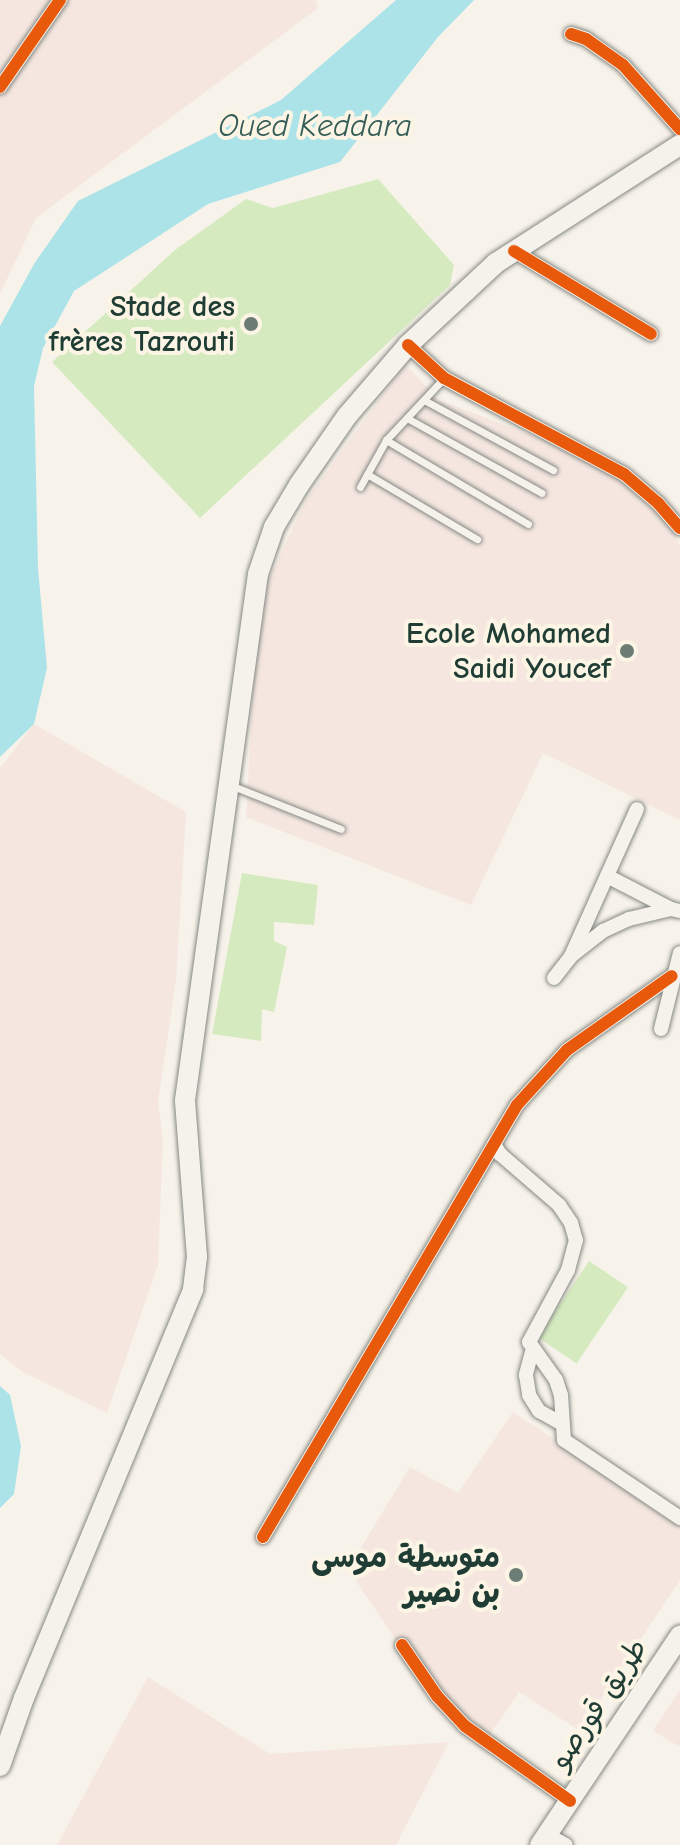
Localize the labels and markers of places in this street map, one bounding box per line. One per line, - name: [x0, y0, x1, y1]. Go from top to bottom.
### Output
- place label: Stade des frères Tazrouti: [49, 289, 235, 360]
- marker: Stade des frères Tazrouti: [242, 315, 260, 333]
- place label: Ecole Mohamed Saidi Youcef: [406, 616, 611, 686]
- marker: Ecole Mohamed Saidi Youcef: [618, 642, 636, 660]
- place label: متوسطة موسى بن نصير: [311, 1540, 500, 1610]
- marker: متوسطة موسى بن نصير: [507, 1566, 525, 1584]

